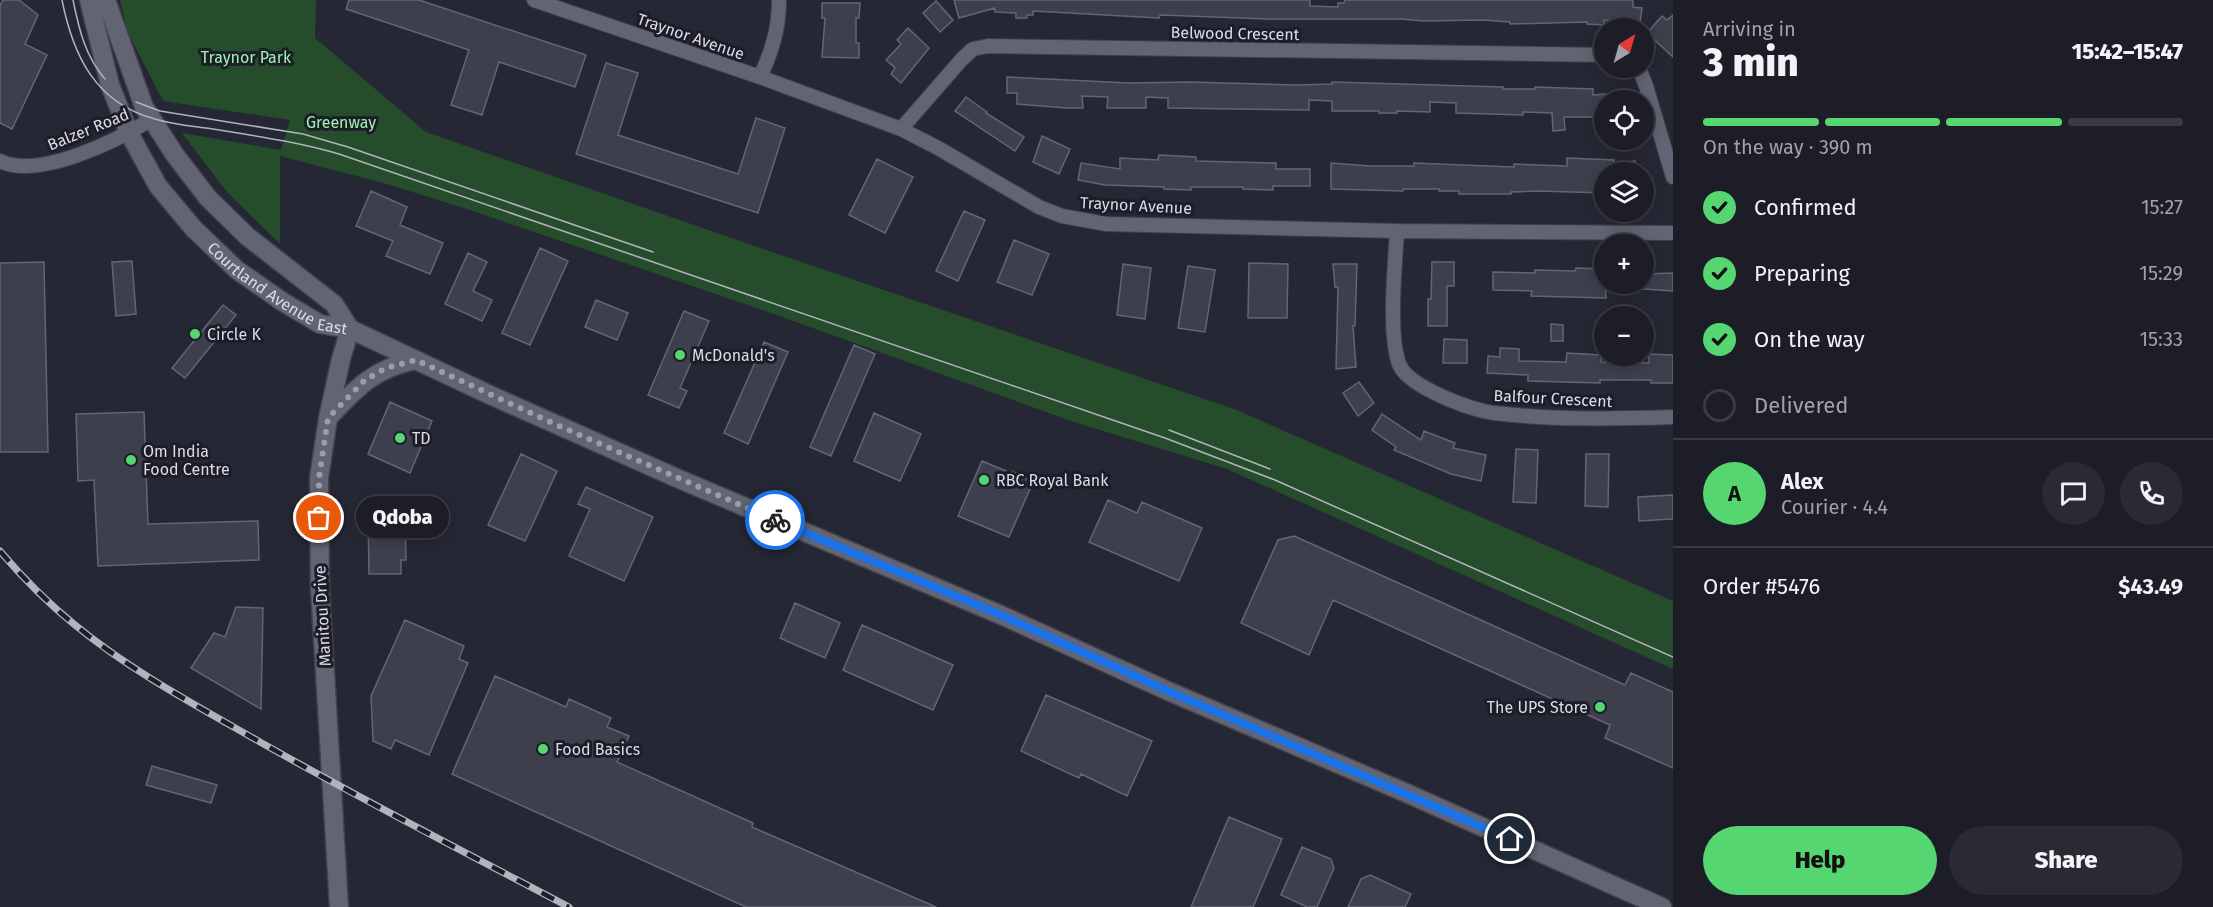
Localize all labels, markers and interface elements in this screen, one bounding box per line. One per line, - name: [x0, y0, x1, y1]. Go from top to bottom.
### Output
- street label: Traynor Avenue: [635, 9, 747, 64]
- text: Arriving in: [1703, 17, 1796, 41]
- north arrow: [1594, 18, 1654, 78]
- map controls: [1594, 18, 1654, 366]
- street label: Belwood Crescent: [1170, 23, 1300, 44]
- text: 15:42–15:47: [2072, 38, 2183, 65]
- text: 3 min: [1703, 40, 1799, 86]
- park label: Traynor Park: [201, 48, 292, 67]
- button: locate: [1594, 90, 1654, 150]
- street label: Balzer Road: [45, 105, 132, 154]
- park label: Greenway: [306, 113, 376, 132]
- text: On the way · 390 m: [1703, 135, 1873, 159]
- button: layers: [1594, 162, 1654, 222]
- icon: check: [1703, 191, 1736, 224]
- street label: Traynor Avenue: [1080, 193, 1192, 218]
- text: Confirmed: [1754, 194, 1857, 221]
- text: 15:27: [2141, 195, 2183, 219]
- button: +: [1594, 234, 1654, 294]
- street label: Courtland Avenue East: [204, 238, 349, 338]
- icon: check: [1703, 257, 1736, 290]
- text: Preparing: [1754, 260, 1850, 287]
- text: 15:29: [2139, 261, 2183, 285]
- button: −: [1594, 306, 1654, 366]
- icon: check: [1703, 323, 1736, 356]
- place label: Circle K: [207, 325, 261, 344]
- text: On the way: [1754, 326, 1865, 353]
- marker: Circle K: [188, 327, 202, 341]
- text: 15:33: [2139, 327, 2183, 351]
- place label: McDonald's: [692, 346, 775, 365]
- marker: McDonald's: [673, 348, 687, 362]
- street label: Balfour Crescent: [1493, 386, 1613, 411]
- text: Delivered: [1754, 392, 1849, 419]
- place label: TD: [412, 429, 431, 448]
- marker: TD: [393, 431, 407, 445]
- place label: Om India Food Centre: [143, 442, 230, 479]
- marker: Om India Food Centre: [124, 453, 138, 467]
- button: chat: [2042, 462, 2105, 525]
- button: phone: [2120, 462, 2183, 525]
- text: Alex: [1781, 468, 1824, 495]
- place label: RBC Royal Bank: [996, 471, 1109, 490]
- marker: RBC Royal Bank: [977, 473, 991, 487]
- text: A: [1728, 480, 1741, 507]
- courier: [745, 490, 805, 550]
- pin: [293, 492, 344, 543]
- text: Courier · 4.4: [1781, 495, 1888, 519]
- callout: Qdoba: [355, 497, 448, 539]
- icon: bag: [302, 501, 335, 534]
- icon: bike: [759, 504, 792, 537]
- text: Qdoba: [372, 505, 433, 529]
- street label: Manitou Drive: [310, 565, 335, 667]
- text: Order #5476: [1703, 573, 1820, 600]
- text: $43.49: [2118, 573, 2183, 600]
- place label: The UPS Store: [1487, 698, 1588, 717]
- marker: The UPS Store: [1593, 700, 1607, 714]
- place label: Food Basics: [555, 740, 640, 759]
- marker: Food Basics: [536, 742, 550, 756]
- pin: [1484, 813, 1535, 864]
- icon: home: [1493, 822, 1526, 855]
- button: Help: [1703, 826, 1937, 895]
- button: Share: [1949, 826, 2183, 895]

